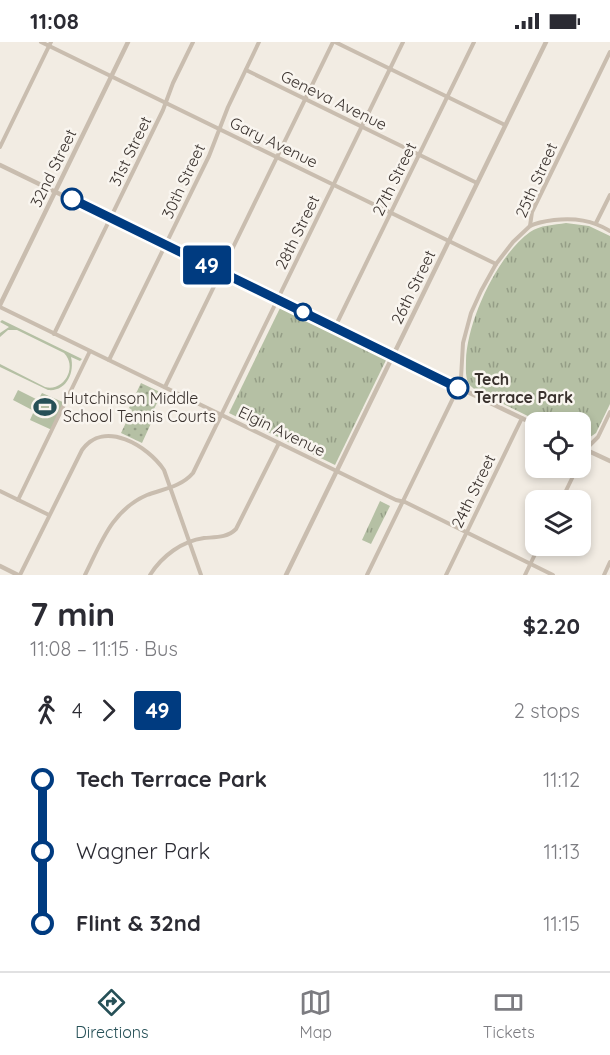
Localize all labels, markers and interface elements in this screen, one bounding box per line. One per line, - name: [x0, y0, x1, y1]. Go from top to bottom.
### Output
- text: 11:08: [30, 7, 79, 35]
- street label: Geneva Avenue: [278, 66, 390, 134]
- street label: Gary Avenue: [227, 112, 321, 172]
- street label: 31st Street: [104, 113, 156, 189]
- street label: 32nd Street: [26, 126, 80, 210]
- street label: 27th Street: [368, 139, 420, 219]
- street label: 25th Street: [511, 139, 561, 221]
- street label: 30th Street: [157, 140, 209, 222]
- unlabelled marker: [61, 188, 83, 210]
- street label: 28th Street: [270, 192, 324, 272]
- line badge: 49: [180, 246, 234, 284]
- street label: 26th Street: [386, 247, 440, 327]
- text: 49: [195, 252, 219, 278]
- unlabelled marker: [294, 303, 312, 321]
- place label: Tech Terrace Park: [474, 369, 573, 407]
- marker: Tech Terrace Park: [447, 377, 469, 399]
- place label: Hutchinson Middle School Tennis Courts: [63, 388, 216, 426]
- sports icon: Hutchinson Middle School Tennis Courts: [32, 394, 58, 420]
- street label: Elgin Avenue: [235, 401, 329, 461]
- map controls: [525, 412, 591, 556]
- button: locate: [525, 412, 591, 478]
- street label: 24th Street: [447, 451, 499, 531]
- button: layers: [525, 490, 591, 556]
- text: 7 min: [30, 593, 115, 634]
- text: $2.20: [523, 612, 580, 640]
- text: 11:08 – 11:15 · Bus: [30, 636, 178, 661]
- icon: walk: [30, 694, 63, 727]
- icon: forward: [92, 694, 125, 727]
- text: 49: [146, 697, 169, 723]
- text: 4: [72, 698, 83, 723]
- text: 2 stops: [514, 698, 580, 723]
- text: Tech Terrace Park: [76, 765, 267, 793]
- text: 11:12: [543, 767, 580, 792]
- text: Wagner Park: [76, 837, 210, 865]
- text: 11:13: [544, 839, 580, 864]
- text: Flint & 32nd: [76, 909, 201, 937]
- text: 11:15: [543, 911, 580, 936]
- tab: Directions: [75, 986, 149, 1042]
- tab: Map: [299, 986, 332, 1042]
- tab: Tickets: [483, 986, 535, 1042]

